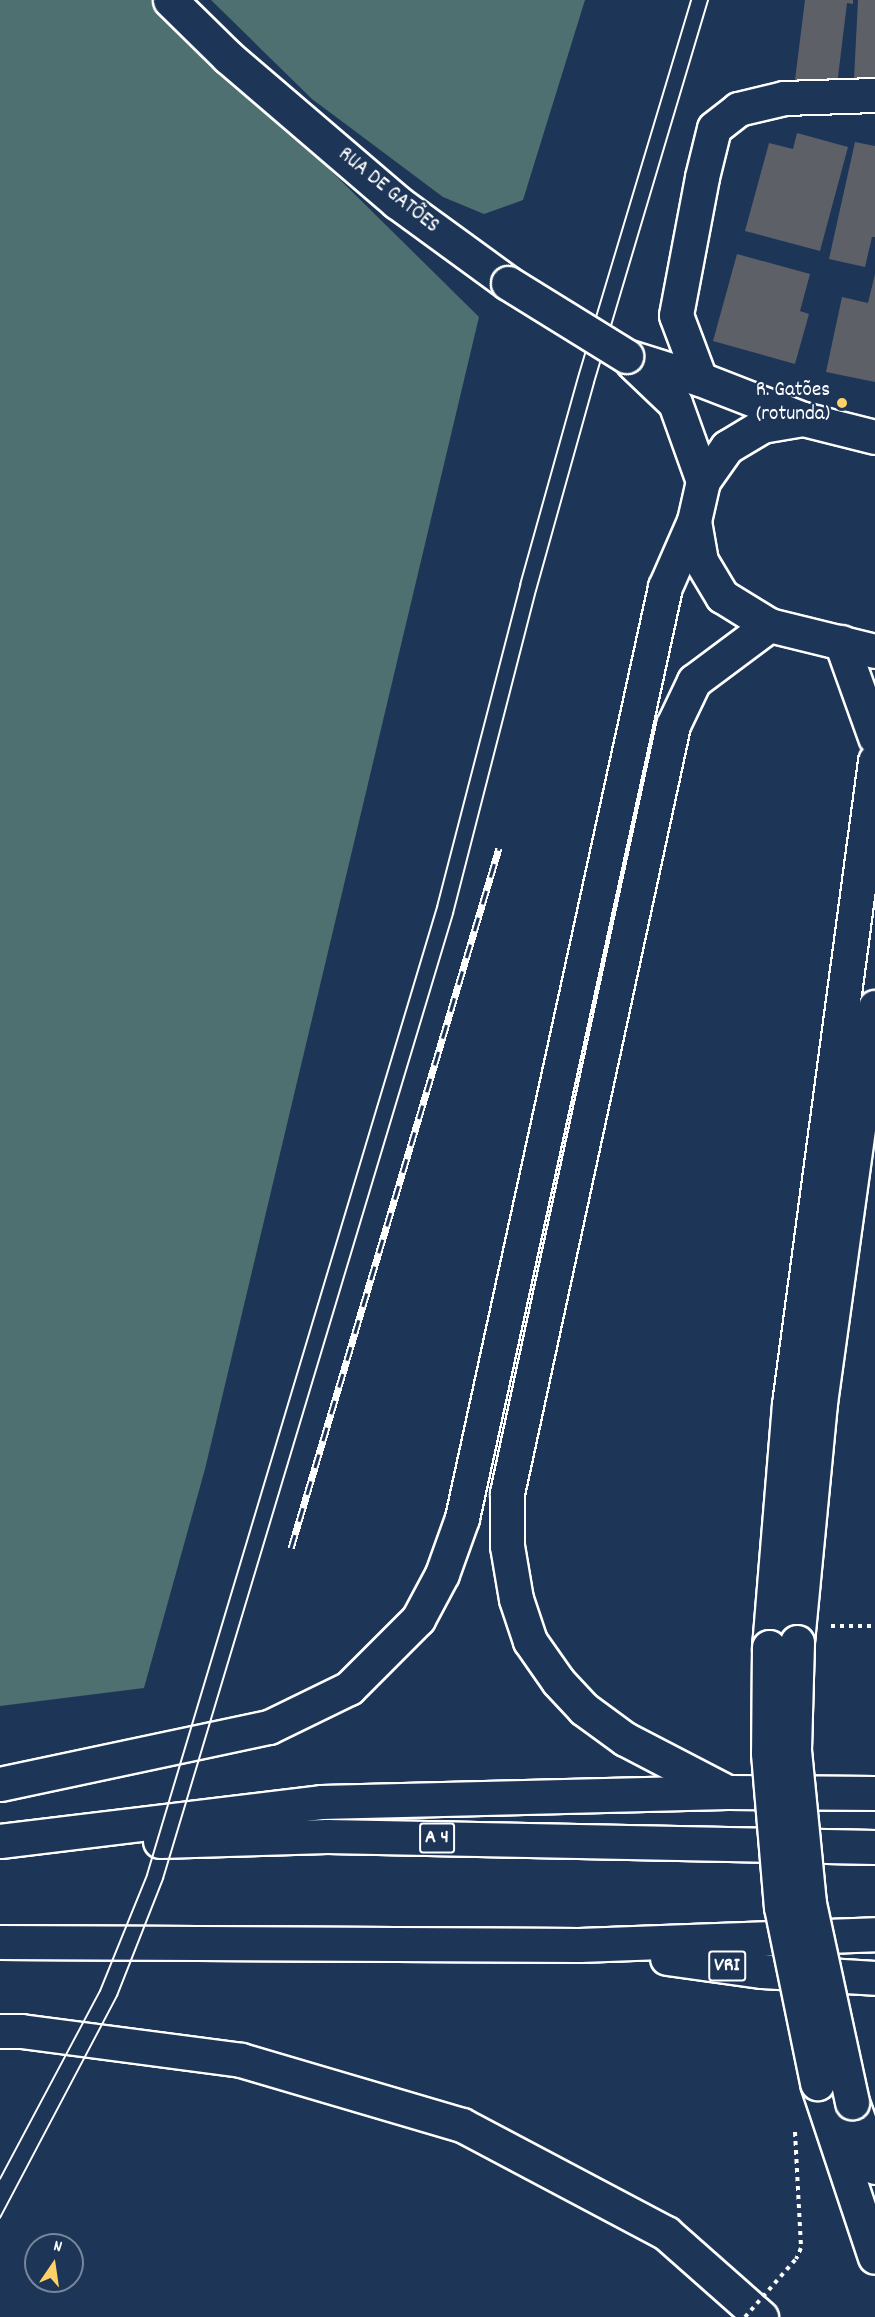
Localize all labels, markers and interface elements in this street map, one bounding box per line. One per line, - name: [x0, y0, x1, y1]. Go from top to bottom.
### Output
- street label: RUA DE GATÕES: [332, 143, 444, 239]
- place label: R. Gatões (rotunda): [756, 378, 830, 428]
- marker: R. Gatões (rotunda): [835, 396, 849, 410]
- road number: A 4: [419, 1821, 455, 1855]
- road number: VRI: [708, 1949, 746, 1983]
- north arrow: [24, 2233, 84, 2293]
- text: N: [51, 2235, 64, 2259]

